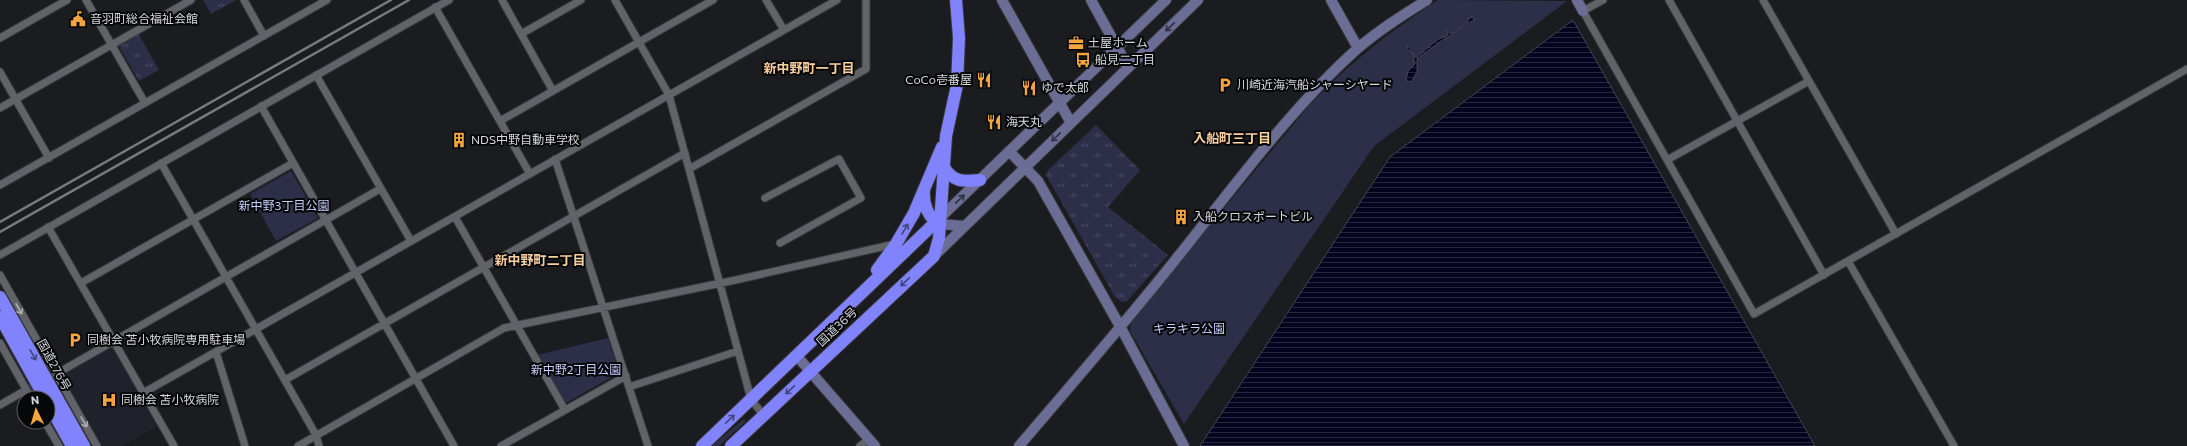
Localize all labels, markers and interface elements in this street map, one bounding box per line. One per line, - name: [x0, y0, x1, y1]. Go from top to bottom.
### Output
- public building icon: 音羽町総合福祉会館: [69, 10, 87, 28]
- place label: 音羽町総合福祉会館: [90, 11, 198, 25]
- one-way arrow: [1165, 22, 1175, 32]
- office icon: 土屋ホーム: [1067, 34, 1085, 52]
- place label: 土屋ホーム: [1088, 35, 1148, 49]
- bus stop icon: 船見二丁目: [1074, 51, 1092, 69]
- place label: 船見二丁目: [1095, 52, 1155, 66]
- district label: 新中野町一丁目: [763, 60, 855, 76]
- restaurant icon: CoCo壱番屋: [975, 71, 993, 89]
- place label: CoCo壱番屋: [905, 72, 972, 86]
- parking icon: 川崎近海汽船シャーシヤード: [1216, 76, 1234, 94]
- place label: 川崎近海汽船シャーシヤード: [1237, 77, 1393, 91]
- restaurant icon: ゆで太郎: [1020, 79, 1038, 97]
- place label: ゆで太郎: [1041, 80, 1089, 94]
- restaurant icon: 海天丸: [985, 113, 1003, 131]
- place label: 海天丸: [1006, 114, 1042, 128]
- district label: 入船町三丁目: [1193, 130, 1271, 146]
- building icon: NDS中野自動車学校: [450, 131, 468, 149]
- place label: NDS中野自動車学校: [471, 132, 580, 146]
- one-way arrow: [1051, 132, 1061, 142]
- one-way arrow: [955, 194, 965, 204]
- park label: 新中野3丁目公園: [239, 198, 329, 212]
- building icon: 入船クロスポートビル: [1172, 208, 1190, 226]
- place label: 入船クロスポートビル: [1193, 209, 1313, 223]
- one-way arrow: [901, 223, 909, 235]
- district label: 新中野町二丁目: [494, 252, 586, 268]
- one-way arrow: [900, 278, 910, 287]
- one-way arrow: [16, 303, 24, 315]
- street label: 国道36号: [813, 304, 859, 348]
- park label: キラキラ公園: [1153, 321, 1225, 335]
- parking icon: 同樹会 苫小牧病院専用駐車場: [66, 331, 84, 349]
- place label: 同樹会 苫小牧病院専用駐車場: [87, 332, 245, 346]
- street label: 国道276号: [35, 337, 75, 392]
- one-way arrow: [29, 349, 37, 361]
- park label: 新中野2丁目公園: [531, 362, 621, 376]
- one-way arrow: [785, 385, 795, 394]
- north arrow: [16, 390, 56, 430]
- hospital icon: 同樹会 苫小牧病院: [100, 391, 118, 409]
- place label: 同樹会 苫小牧病院: [121, 392, 219, 406]
- text: N: [30, 393, 40, 406]
- one-way arrow: [725, 414, 735, 424]
- one-way arrow: [80, 416, 88, 428]

